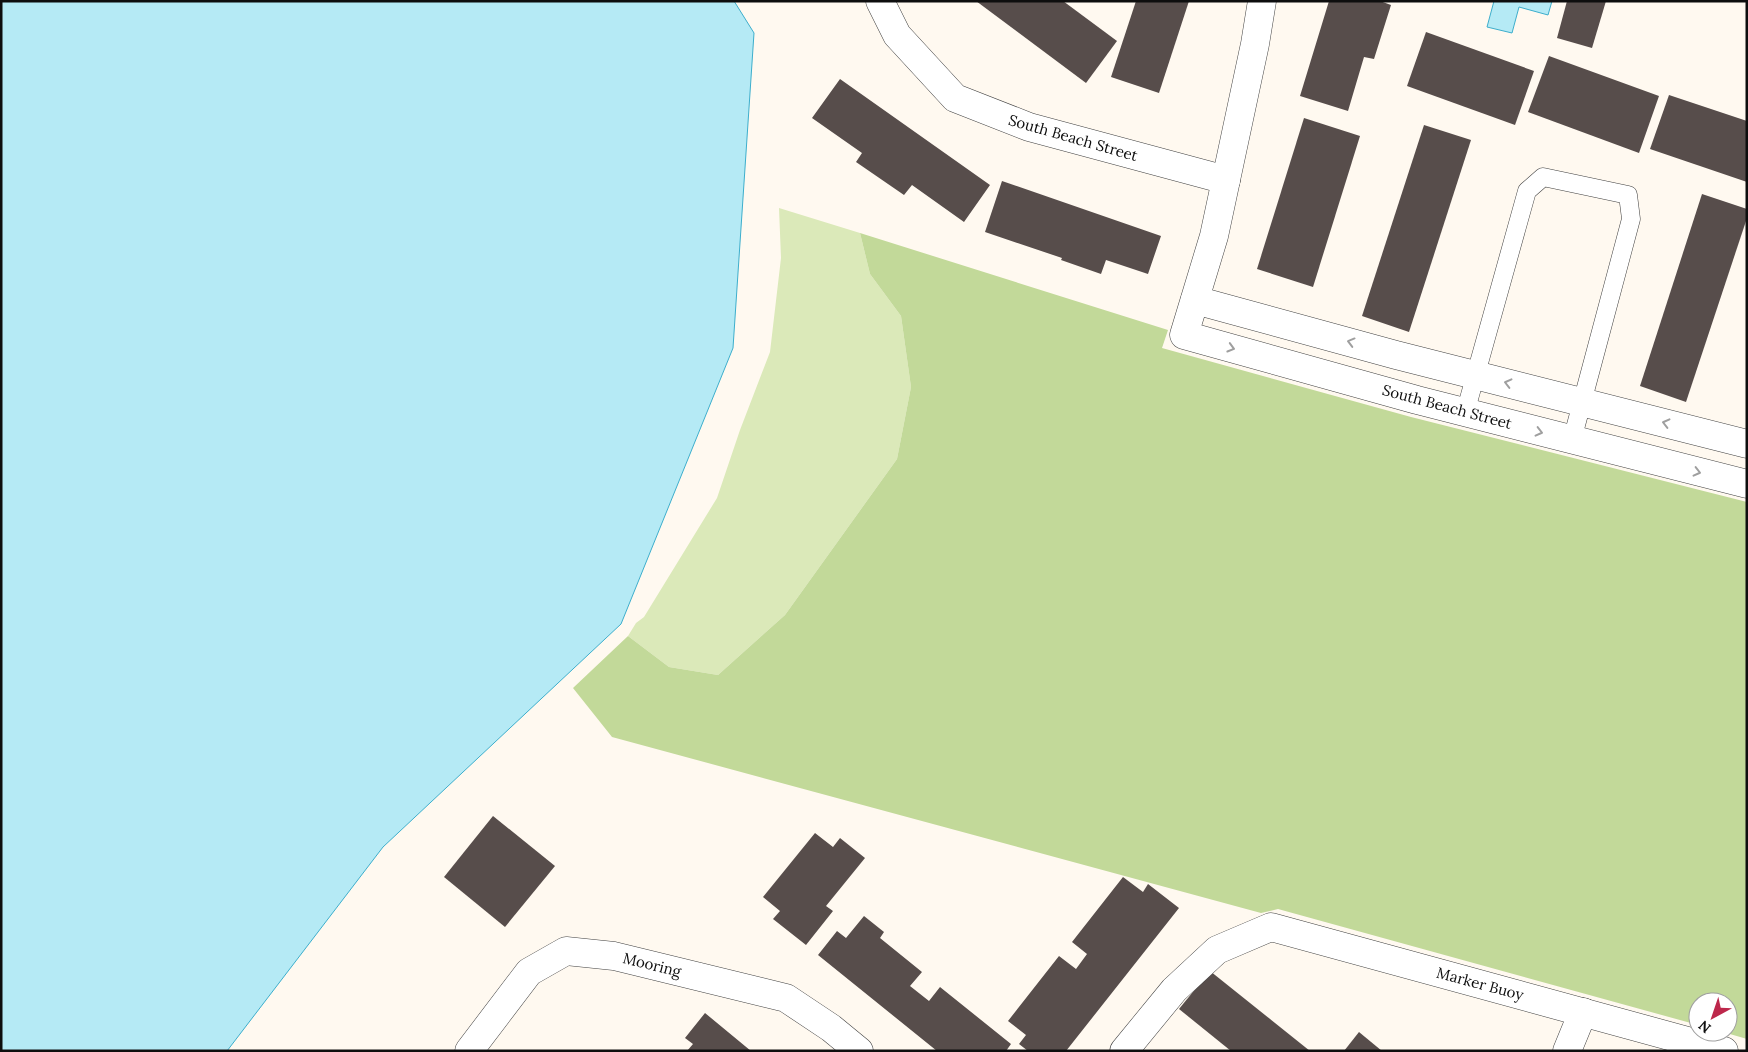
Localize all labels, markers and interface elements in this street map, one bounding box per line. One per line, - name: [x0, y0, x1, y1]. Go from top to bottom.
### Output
- street label: South Beach Street: [1006, 110, 1140, 165]
- one-way arrow: [1347, 338, 1355, 348]
- one-way arrow: [1226, 342, 1234, 352]
- one-way arrow: [1504, 378, 1513, 389]
- street label: South Beach Street: [1380, 380, 1514, 433]
- one-way arrow: [1661, 418, 1670, 429]
- one-way arrow: [1535, 426, 1543, 436]
- one-way arrow: [1692, 466, 1700, 476]
- street label: Mooring: [621, 948, 684, 981]
- street label: Marker Buoy: [1435, 963, 1526, 1004]
- north arrow: [1688, 992, 1738, 1042]
- text: N: [1695, 1016, 1715, 1037]

